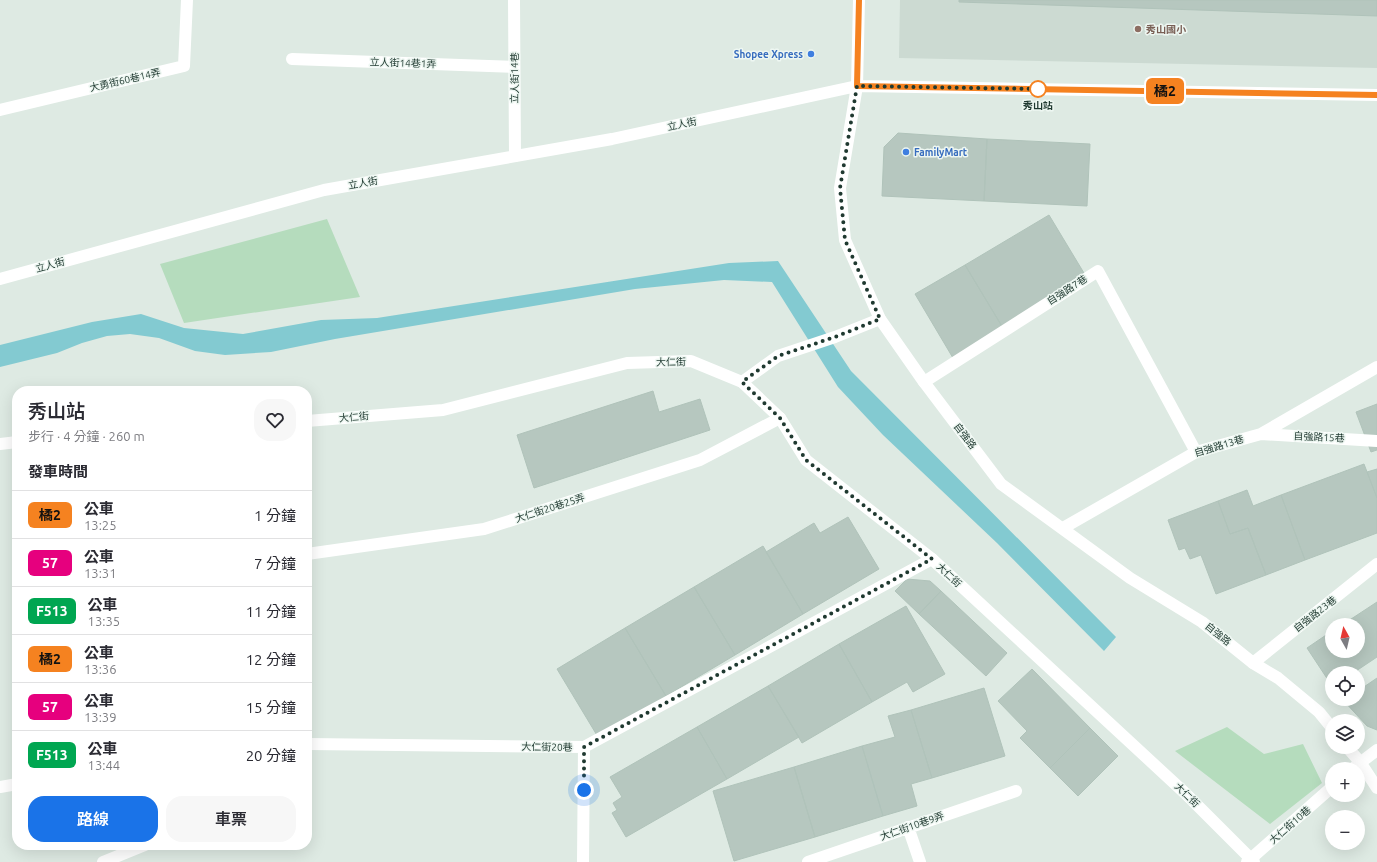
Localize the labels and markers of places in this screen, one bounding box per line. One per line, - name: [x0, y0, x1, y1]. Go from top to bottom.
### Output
- marker: 秀山國小: [1133, 24, 1143, 34]
- place label: 秀山國小: [1146, 24, 1187, 35]
- place label: Shopee Xpress: [734, 49, 803, 60]
- marker: Shopee Xpress: [806, 49, 816, 59]
- marker: 秀山站: [1029, 80, 1047, 98]
- place label: 秀山站: [1023, 100, 1053, 111]
- marker: FamilyMart: [901, 147, 911, 157]
- place label: FamilyMart: [914, 147, 968, 158]

